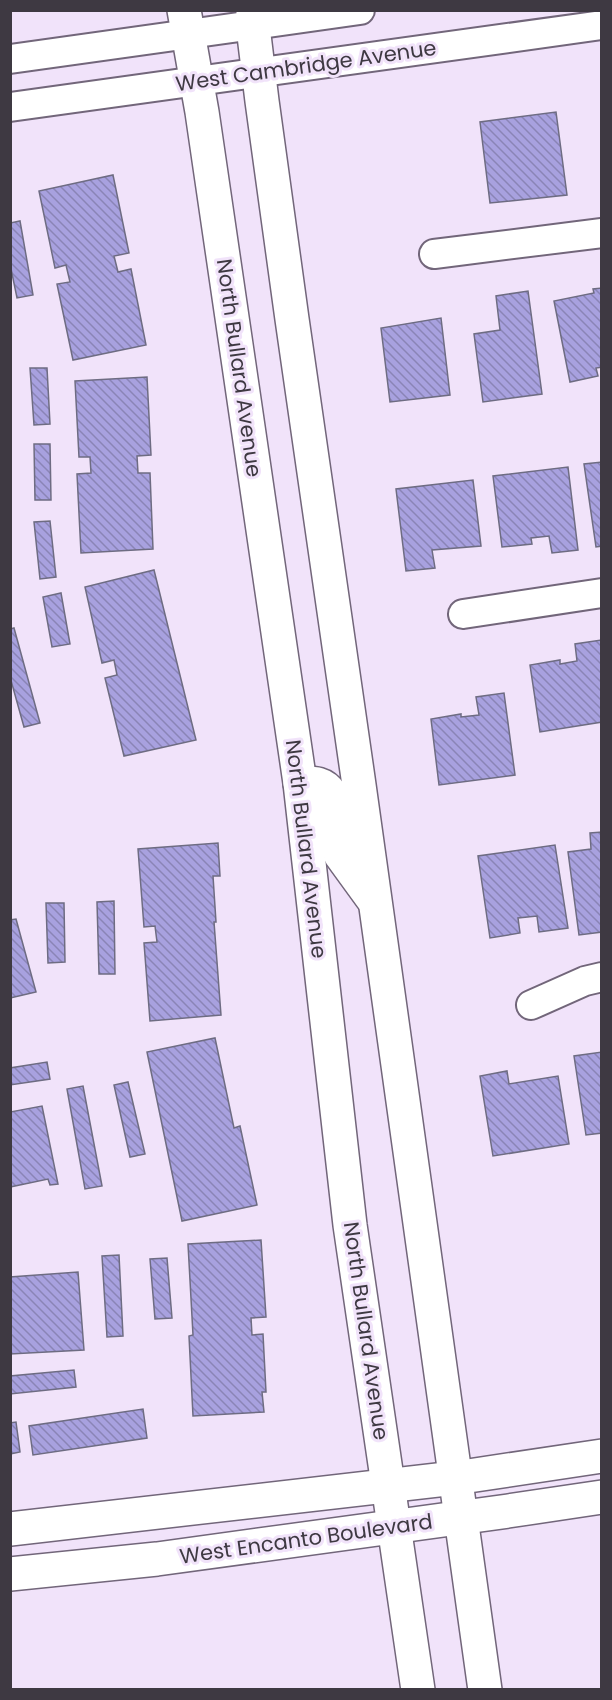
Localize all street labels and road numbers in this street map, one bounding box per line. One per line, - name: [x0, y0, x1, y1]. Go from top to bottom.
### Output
- street label: West Cambridge Avenue: [174, 33, 438, 98]
- street label: North Bullard Avenue: [210, 257, 269, 479]
- street label: North Bullard Avenue: [279, 738, 334, 960]
- street label: North Bullard Avenue: [337, 1220, 396, 1442]
- street label: West Encanto Boulevard: [178, 1506, 434, 1571]

